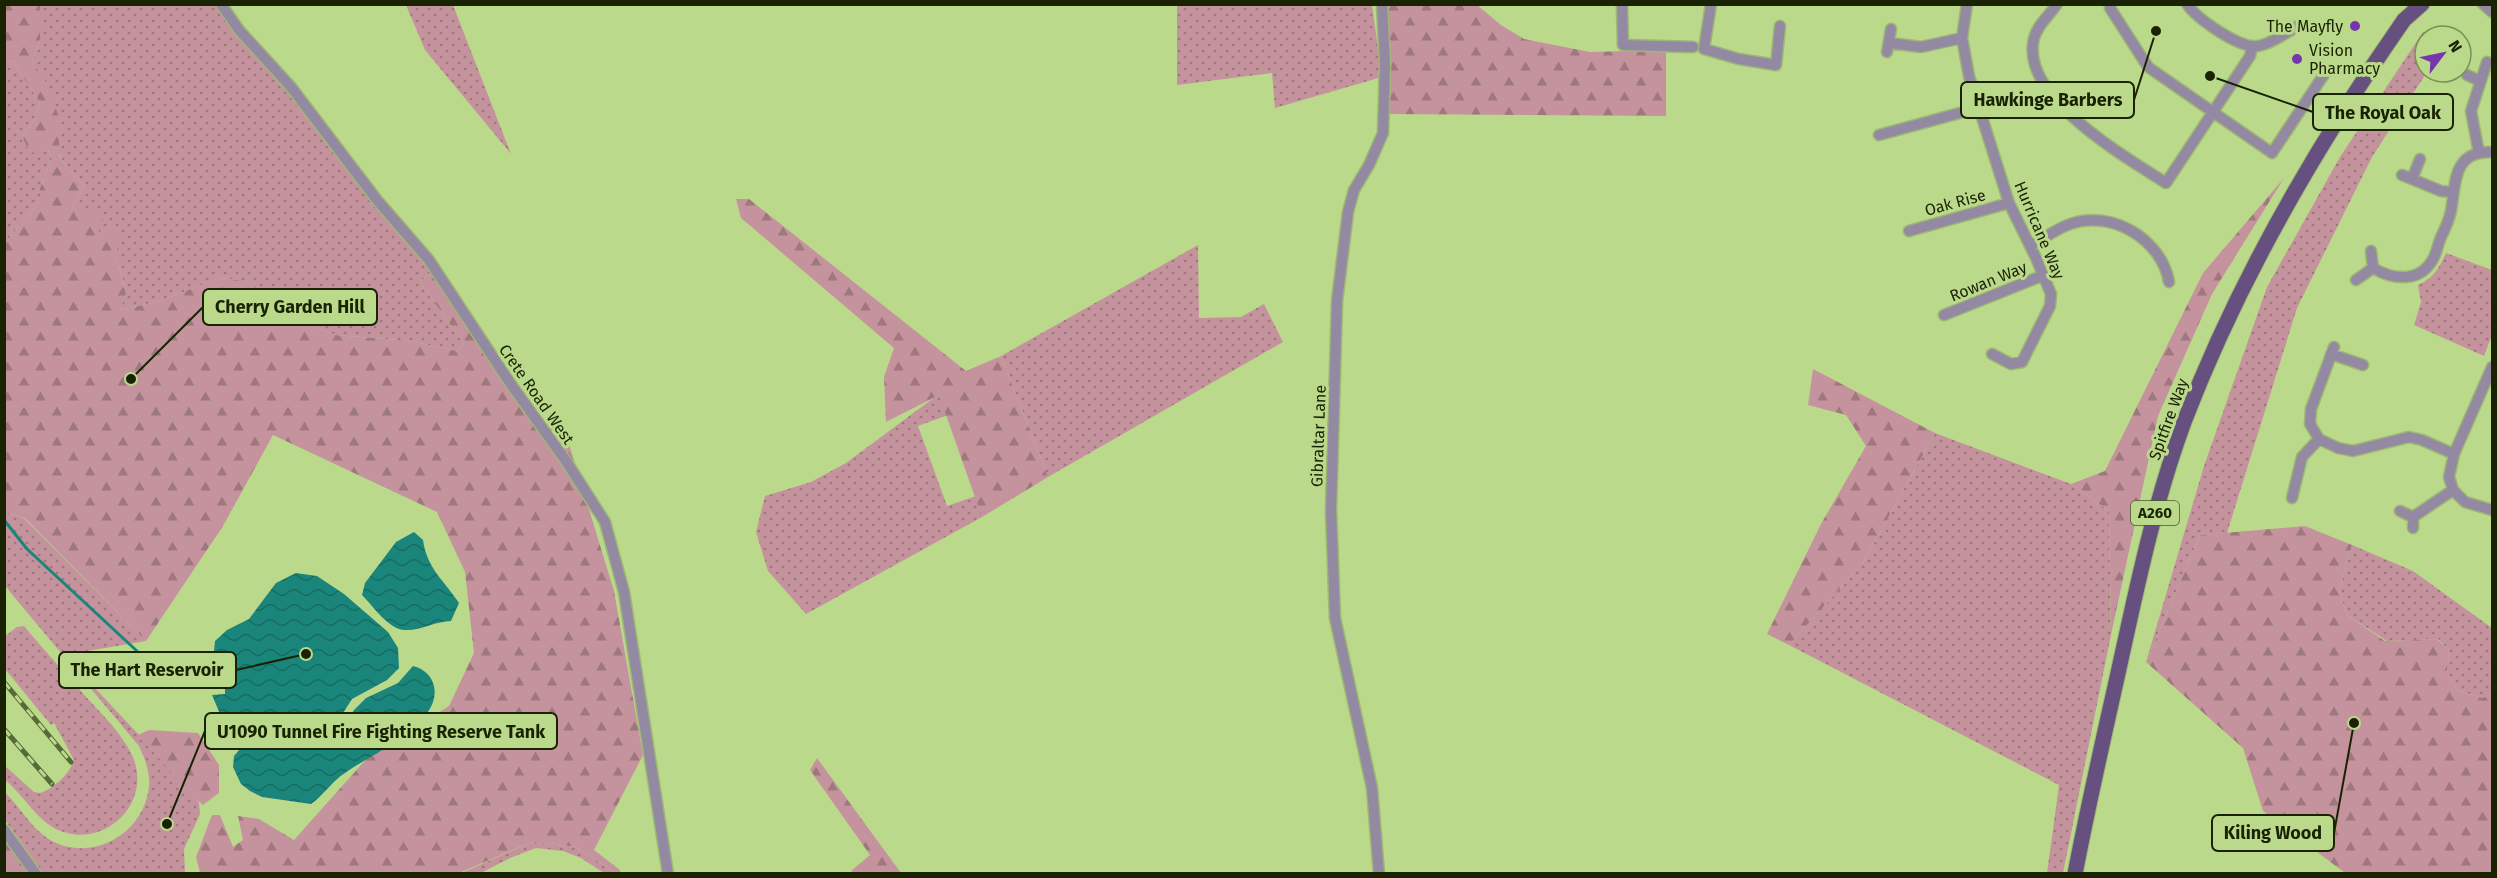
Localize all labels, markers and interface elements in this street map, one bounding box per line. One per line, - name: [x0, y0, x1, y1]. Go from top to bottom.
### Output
- place label: The Mayfly: [2266, 17, 2343, 36]
- marker: The Mayfly: [2348, 19, 2362, 33]
- north arrow: [2413, 24, 2473, 84]
- text: N: [2444, 37, 2466, 56]
- place label: Vision Pharmacy: [2309, 41, 2380, 78]
- marker: Vision Pharmacy: [2290, 52, 2304, 66]
- callout: Hawkinge Barbers: [1961, 82, 2134, 118]
- text: Hawkinge Barbers: [1974, 89, 2123, 111]
- callout: The Royal Oak: [2313, 94, 2453, 130]
- text: The Royal Oak: [2325, 102, 2442, 124]
- street label: Hurricane Way: [2010, 178, 2069, 282]
- street label: Oak Rise: [1923, 185, 1988, 220]
- street label: Rowan Way: [1947, 257, 2030, 306]
- callout: Cherry Garden Hill: [203, 289, 377, 325]
- text: Cherry Garden Hill: [215, 296, 366, 318]
- street label: Crete Road West: [495, 341, 578, 448]
- street label: Spitfire Way: [2145, 376, 2192, 463]
- street label: Gibraltar Lane: [1307, 385, 1330, 487]
- road number: A260: [2131, 501, 2179, 525]
- callout: The Hart Reservoir: [59, 652, 236, 688]
- text: The Hart Reservoir: [70, 659, 224, 681]
- callout: U1090 Tunnel Fire Fighting Reserve Tank: [205, 713, 557, 749]
- text: U1090 Tunnel Fire Fighting Reserve Tank: [217, 721, 546, 743]
- callout: Kiling Wood: [2212, 815, 2334, 851]
- text: Kiling Wood: [2224, 822, 2322, 844]

